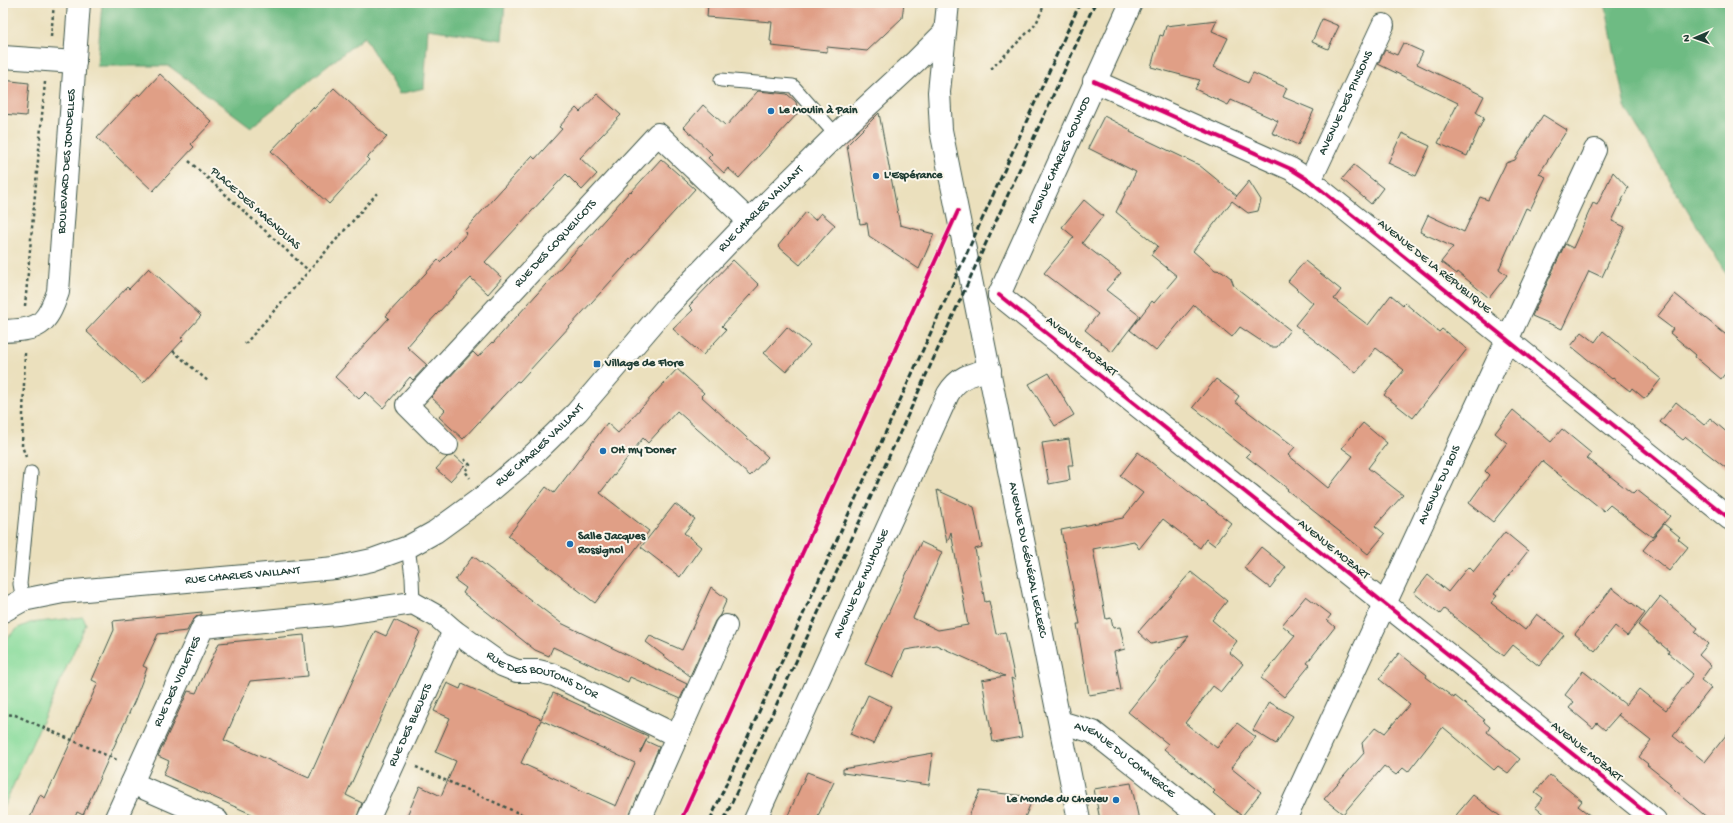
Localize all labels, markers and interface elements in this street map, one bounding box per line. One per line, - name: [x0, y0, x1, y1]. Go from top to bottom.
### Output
- north arrow: [1675, 18, 1715, 58]
- text: N: [1681, 34, 1693, 42]
- street label: AVENUE DES PINSONS: [1316, 48, 1377, 158]
- street label: BOULEVARD DES JONDELLES: [55, 88, 80, 235]
- street label: AVENUE CHARLES GOUNOD: [1025, 94, 1095, 226]
- place label: Le Moulin à Pain: [779, 104, 858, 118]
- marker: Le Moulin à Pain: [766, 106, 776, 116]
- street label: RUE CHARLES VAILLANT: [716, 162, 808, 255]
- street label: PLACE DES MAGNOLIAS: [206, 164, 303, 253]
- place label: L'Espérance: [884, 169, 943, 183]
- marker: L'Espérance: [871, 171, 881, 181]
- street label: RUE DES COQUELICOTS: [512, 197, 601, 291]
- street label: AVENUE DE LA RÉPUBLIQUE: [1374, 217, 1494, 317]
- street label: AVENUE MOZART: [1043, 314, 1121, 381]
- place label: Village de Flore: [604, 357, 684, 371]
- marker: Village de Flore: [592, 359, 602, 369]
- street label: RUE CHARLES VAILLANT: [493, 400, 588, 490]
- street label: AVENUE DU BOIS: [1416, 443, 1464, 527]
- place label: OH my Doner: [611, 444, 677, 458]
- marker: OH my Doner: [598, 446, 608, 456]
- street label: AVENUE DU GÉNÉRAL LECLERC: [1005, 481, 1050, 640]
- street label: AVENUE MOZART: [1295, 517, 1373, 584]
- street label: AVENUE DE MULHOUSE: [831, 527, 893, 641]
- place label: Salle Jacques Rossignol: [577, 530, 646, 558]
- marker: Salle Jacques Rossignol: [565, 539, 575, 549]
- street label: RUE CHARLES VAILLANT: [184, 564, 302, 588]
- street label: RUE DES VIOLETTES: [151, 634, 205, 729]
- street label: RUE DES BOUTONS D'OR: [483, 649, 601, 703]
- street label: RUE DES BLEUETS: [386, 681, 436, 769]
- street label: AVENUE MOZART: [1548, 719, 1626, 786]
- street label: AVENUE DU COMMERCE: [1072, 720, 1178, 802]
- place label: Le Monde du Cheveu: [1006, 793, 1108, 807]
- marker: Le Monde du Cheveu: [1111, 795, 1121, 805]

